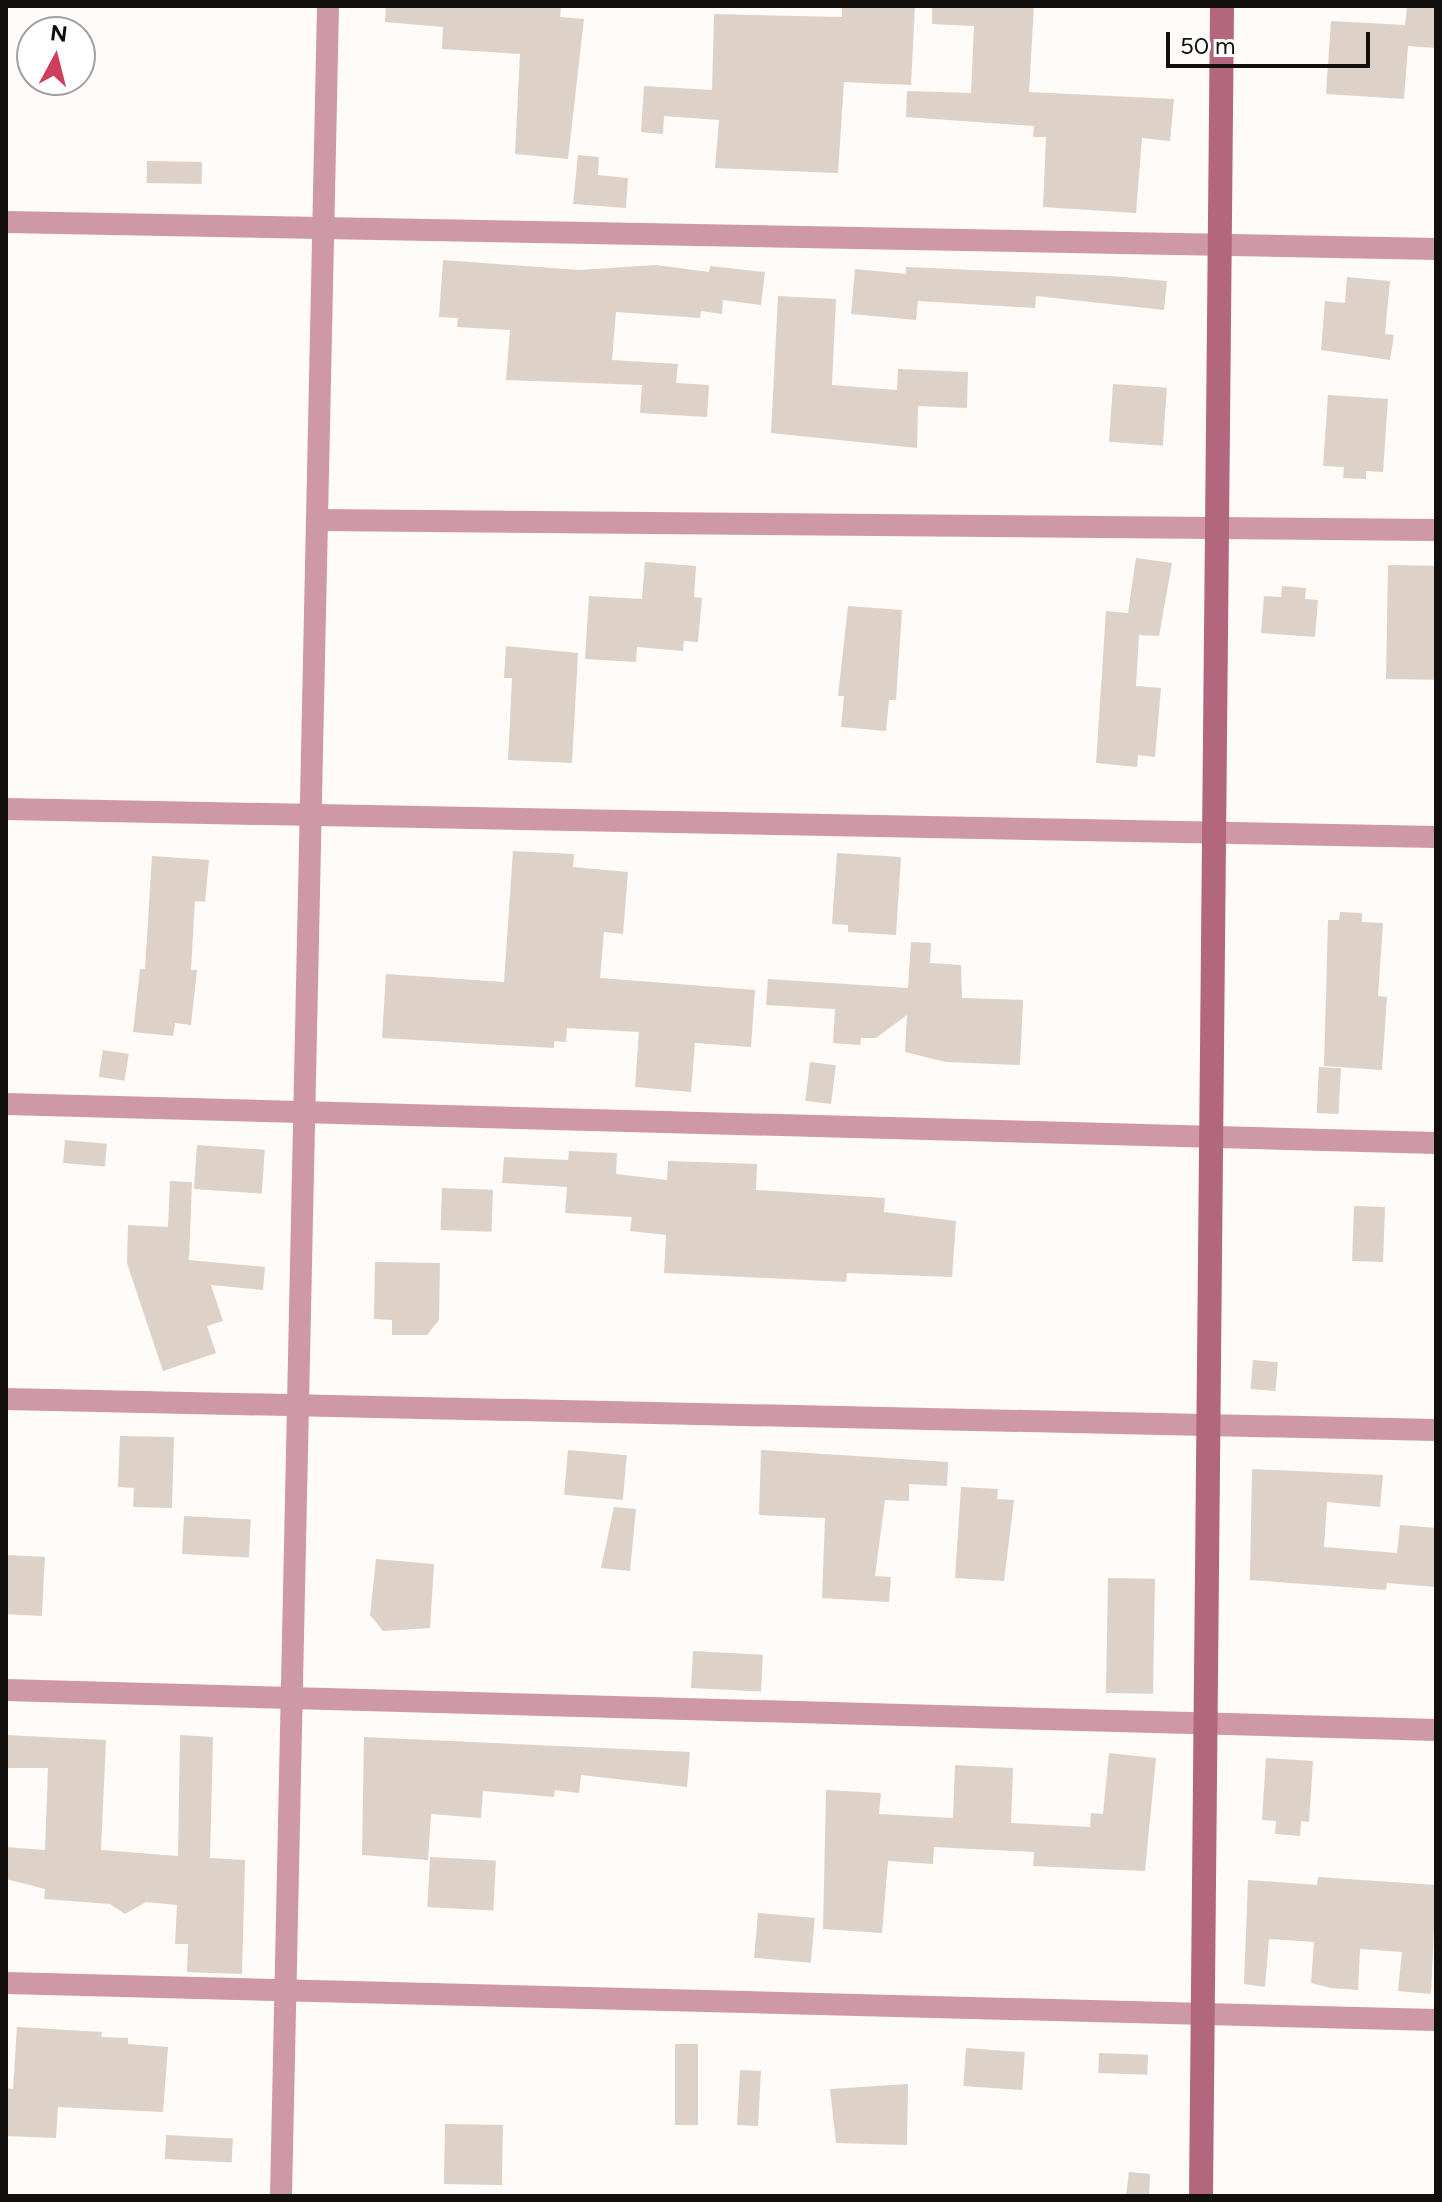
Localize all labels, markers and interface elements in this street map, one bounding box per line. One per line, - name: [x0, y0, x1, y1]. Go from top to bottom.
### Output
- north arrow: [16, 16, 96, 96]
- scale bar: [1170, 16, 1374, 66]
- text: N: [49, 19, 69, 48]
- text: 50 m: [1180, 31, 1236, 60]

